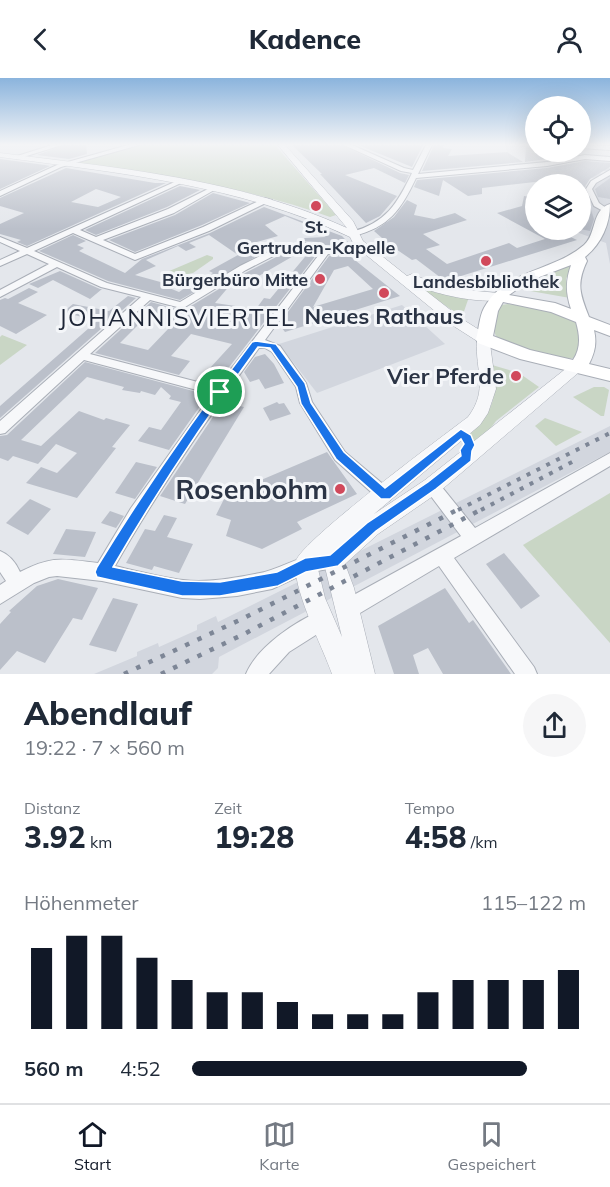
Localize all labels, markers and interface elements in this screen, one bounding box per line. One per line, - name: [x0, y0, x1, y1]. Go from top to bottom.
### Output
- text: Kadence: [249, 22, 361, 56]
- icon: back: [24, 23, 57, 56]
- icon: person: [553, 23, 586, 56]
- map controls: [525, 96, 591, 240]
- button: locate: [525, 96, 591, 162]
- button: layers: [525, 174, 591, 240]
- marker: St. Gertruden-Kapelle: [309, 199, 323, 213]
- place label: St. Gertruden-Kapelle: [237, 215, 395, 259]
- marker: Landesbibliothek: [479, 254, 493, 268]
- place label: Bürgerbüro Mitte: [162, 268, 308, 291]
- place label: Landesbibliothek: [413, 270, 560, 293]
- marker: Bürgerbüro Mitte: [313, 272, 327, 286]
- marker: Neues Rathaus: [377, 286, 391, 300]
- district label: JOHANNISVIERTEL: [59, 302, 295, 332]
- place label: Neues Rathaus: [304, 302, 464, 330]
- place label: Vier Pferde: [386, 362, 504, 390]
- pin: [194, 366, 245, 417]
- marker: Vier Pferde: [509, 369, 523, 383]
- icon: arrive: [203, 375, 236, 408]
- place label: Rosenbohm: [176, 472, 328, 506]
- marker: Rosenbohm: [333, 482, 347, 496]
- text: Abendlauf: [24, 692, 192, 733]
- button: share: [523, 694, 586, 757]
- text: 19:22 · 7 × 560 m: [24, 735, 185, 760]
- text: Distanz: [24, 798, 81, 818]
- text: Zeit: [214, 798, 242, 818]
- text: Tempo: [405, 798, 455, 818]
- text: 3.92: [24, 818, 86, 856]
- text: 19:28: [214, 818, 294, 856]
- text: 4:58: [405, 818, 466, 856]
- text: km: [86, 832, 112, 852]
- text: /km: [466, 832, 497, 852]
- text: Höhenmeter: [24, 890, 139, 915]
- text: 115–122 m: [481, 890, 586, 915]
- text: 560 m: [24, 1056, 83, 1081]
- text: 4:52: [120, 1056, 161, 1081]
- tab: Start: [74, 1118, 111, 1174]
- tab: Karte: [259, 1118, 299, 1174]
- tab: Gespeichert: [448, 1118, 536, 1174]

